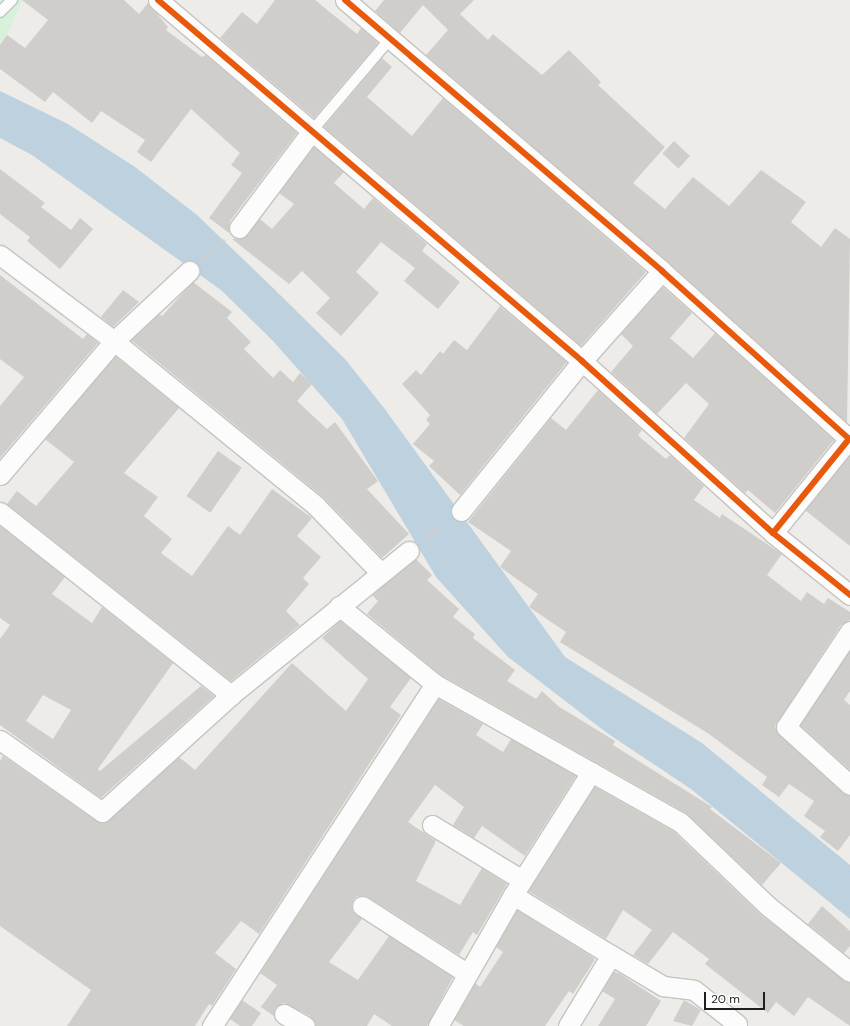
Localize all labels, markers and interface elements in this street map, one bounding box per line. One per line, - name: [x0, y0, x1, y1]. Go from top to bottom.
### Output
- scale bar: [706, 984, 767, 1010]
- text: 20 m: [711, 991, 740, 1007]

